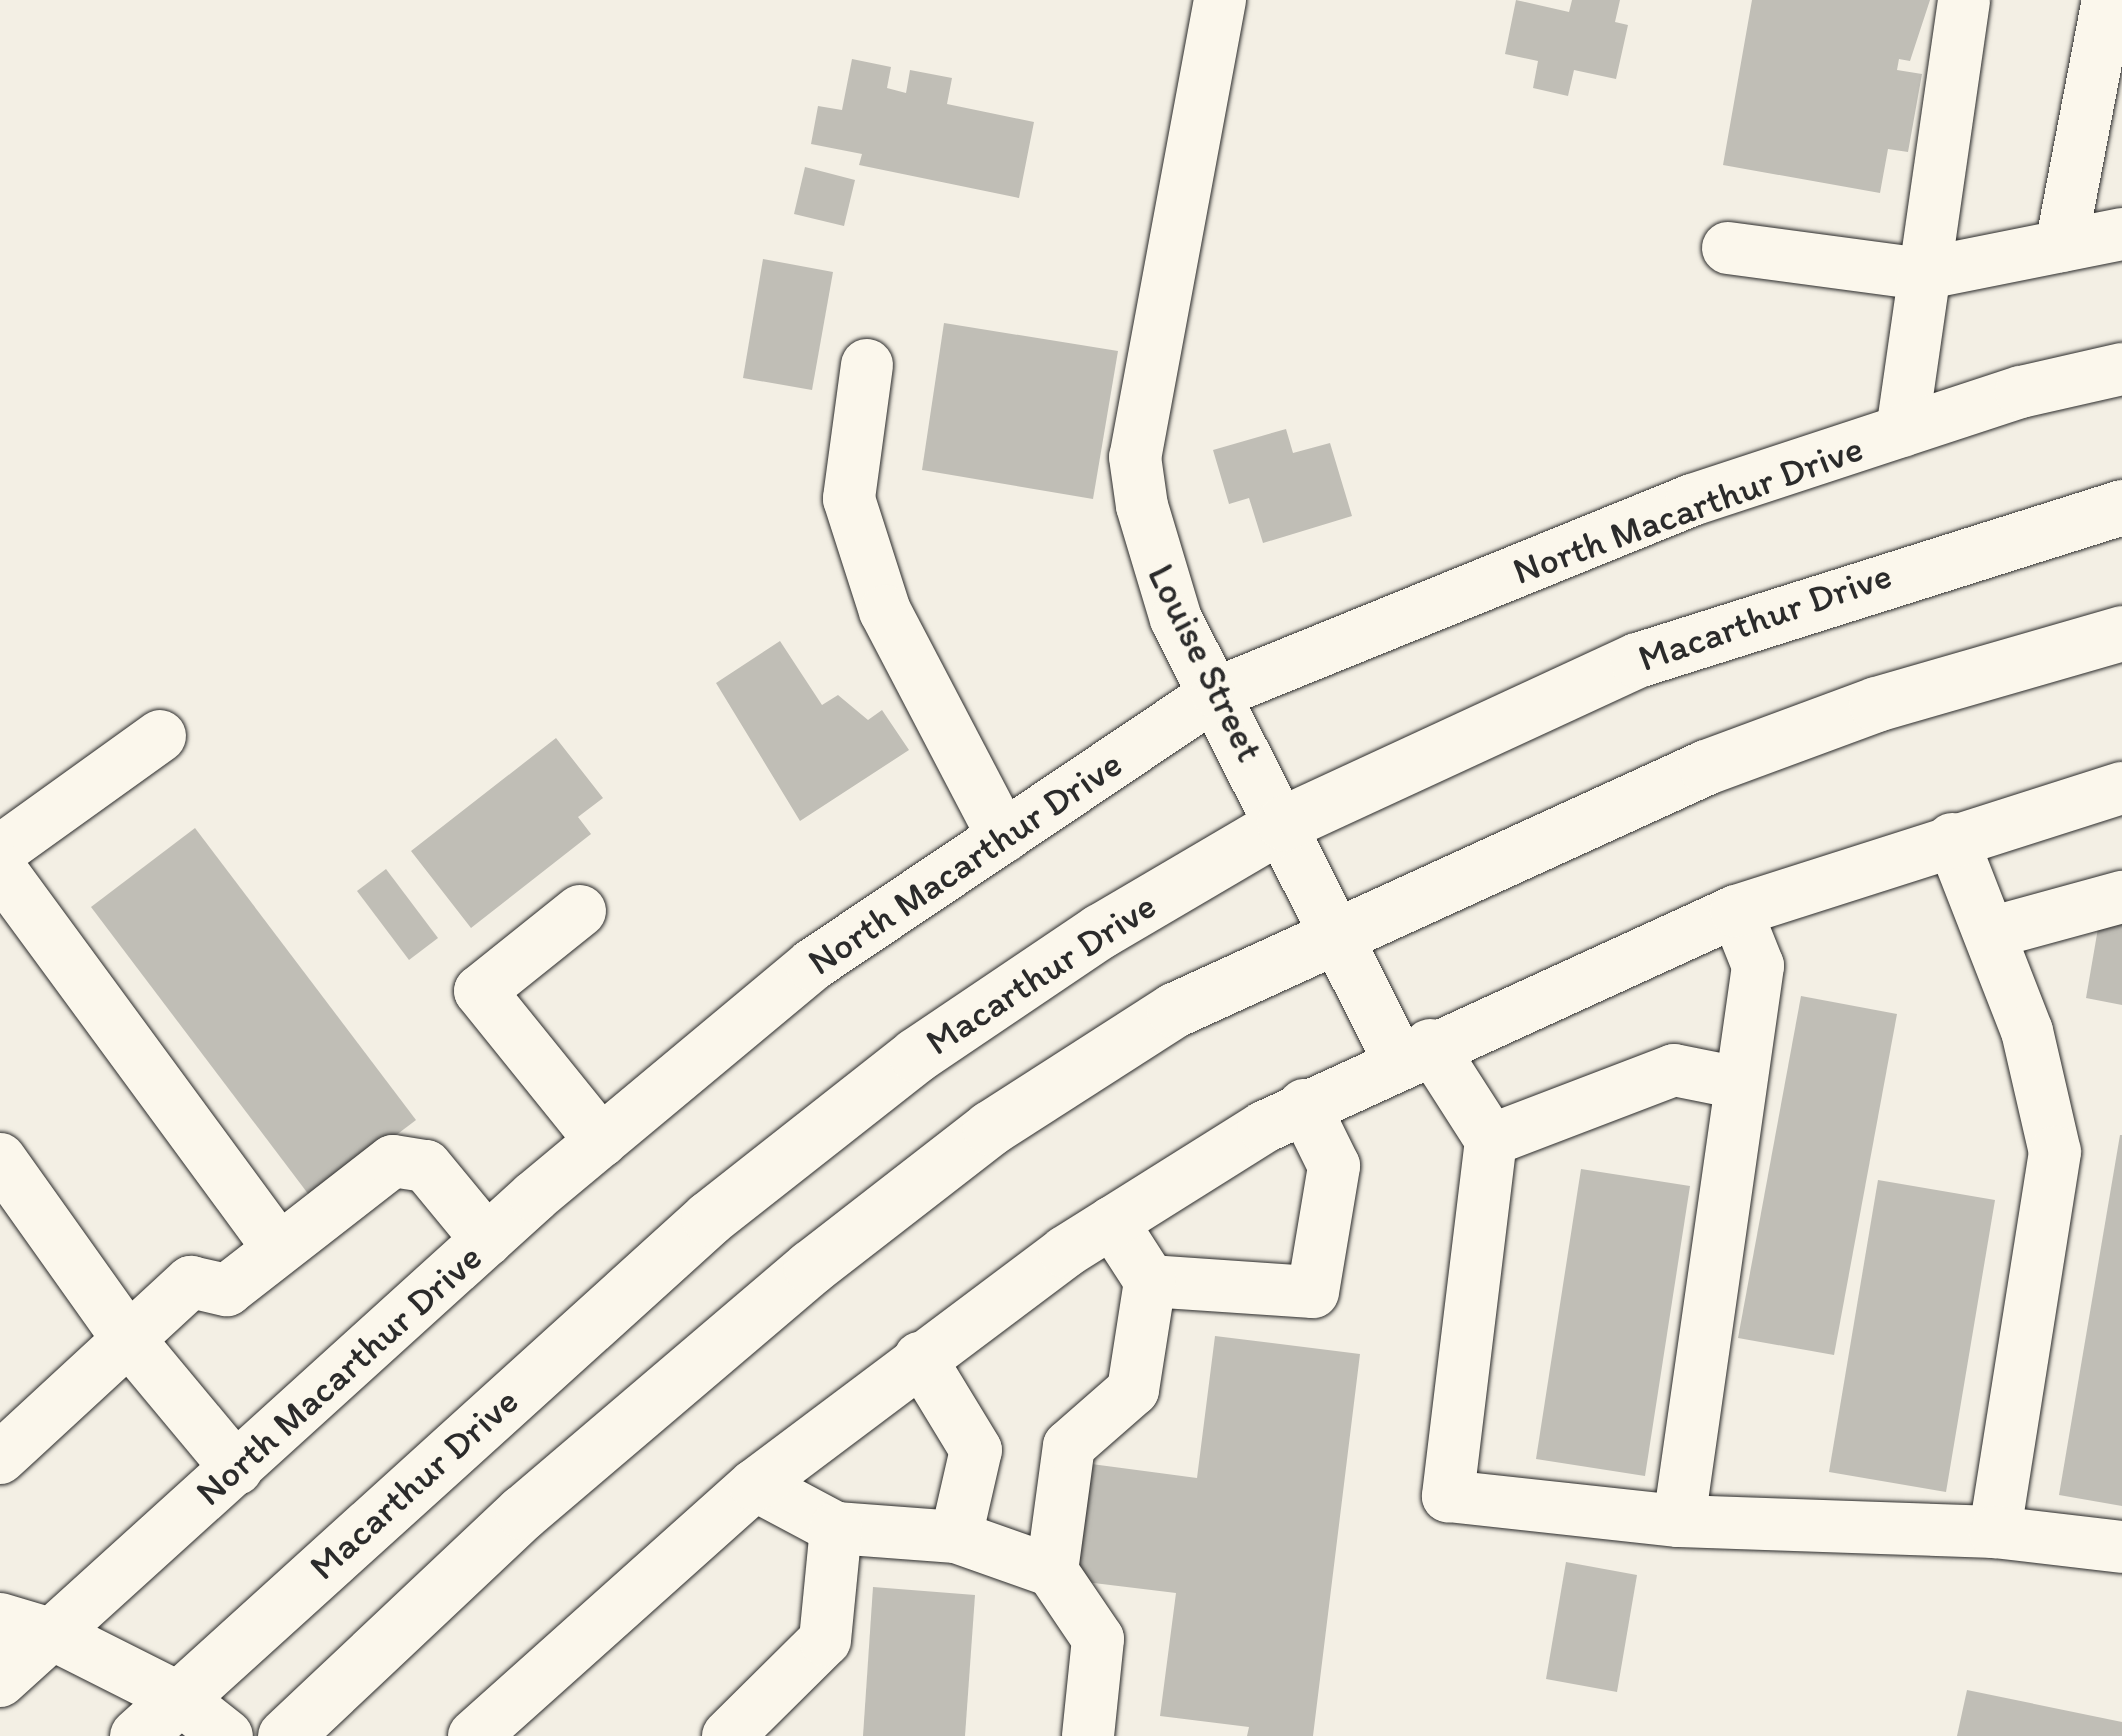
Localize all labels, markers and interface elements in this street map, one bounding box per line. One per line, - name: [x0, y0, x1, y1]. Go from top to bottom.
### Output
- street label: North Macarthur Drive: [1507, 426, 1869, 594]
- street label: Macarthur Drive: [1632, 552, 1898, 682]
- street label: Louise Street: [1138, 557, 1272, 769]
- street label: North Macarthur Drive: [800, 741, 1130, 985]
- street label: Macarthur Drive: [918, 883, 1164, 1065]
- street label: North Macarthur Drive: [187, 1235, 491, 1515]
- street label: Macarthur Drive: [300, 1378, 528, 1590]

